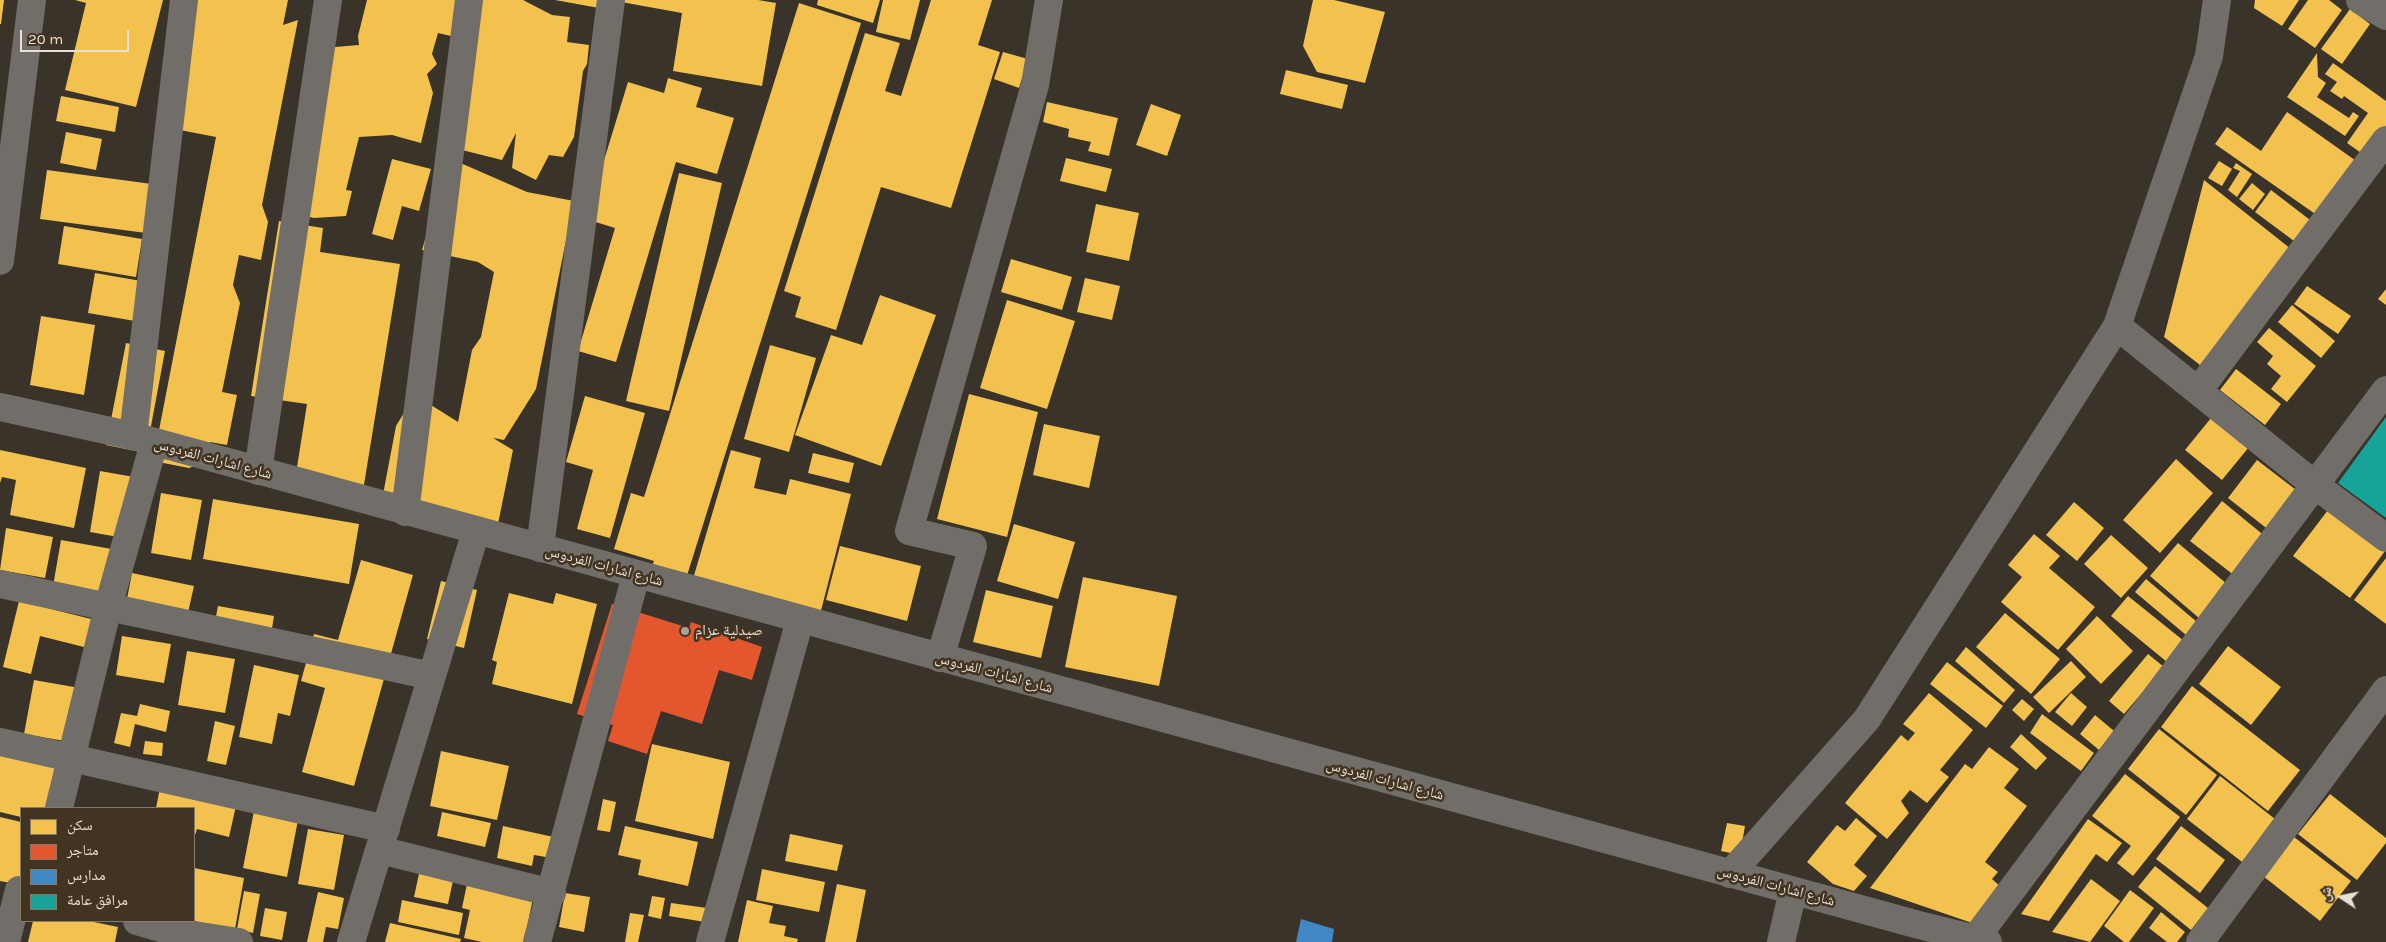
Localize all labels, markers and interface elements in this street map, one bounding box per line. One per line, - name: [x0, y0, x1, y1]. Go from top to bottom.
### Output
- scale bar: [22, 20, 131, 52]
- text: 20 m: [28, 30, 63, 48]
- street label: شارع اشارات الفردوس: [152, 435, 274, 483]
- street label: شارع اشارات الفردوس: [543, 542, 665, 590]
- place label: صيدلية عزام: [695, 622, 763, 640]
- marker: صيدلية عزام: [679, 625, 691, 637]
- street label: شارع اشارات الفردوس: [933, 649, 1055, 697]
- street label: شارع اشارات الفردوس: [1324, 756, 1446, 804]
- legend: [20, 807, 195, 922]
- text: سكن: [67, 816, 93, 834]
- text: متاجر: [67, 841, 99, 859]
- street label: شارع اشارات الفردوس: [1715, 862, 1837, 910]
- text: مدارس: [67, 866, 106, 884]
- north arrow: [2316, 872, 2366, 922]
- text: ش: [2316, 885, 2336, 903]
- text: مرافق عامة: [67, 891, 128, 909]

